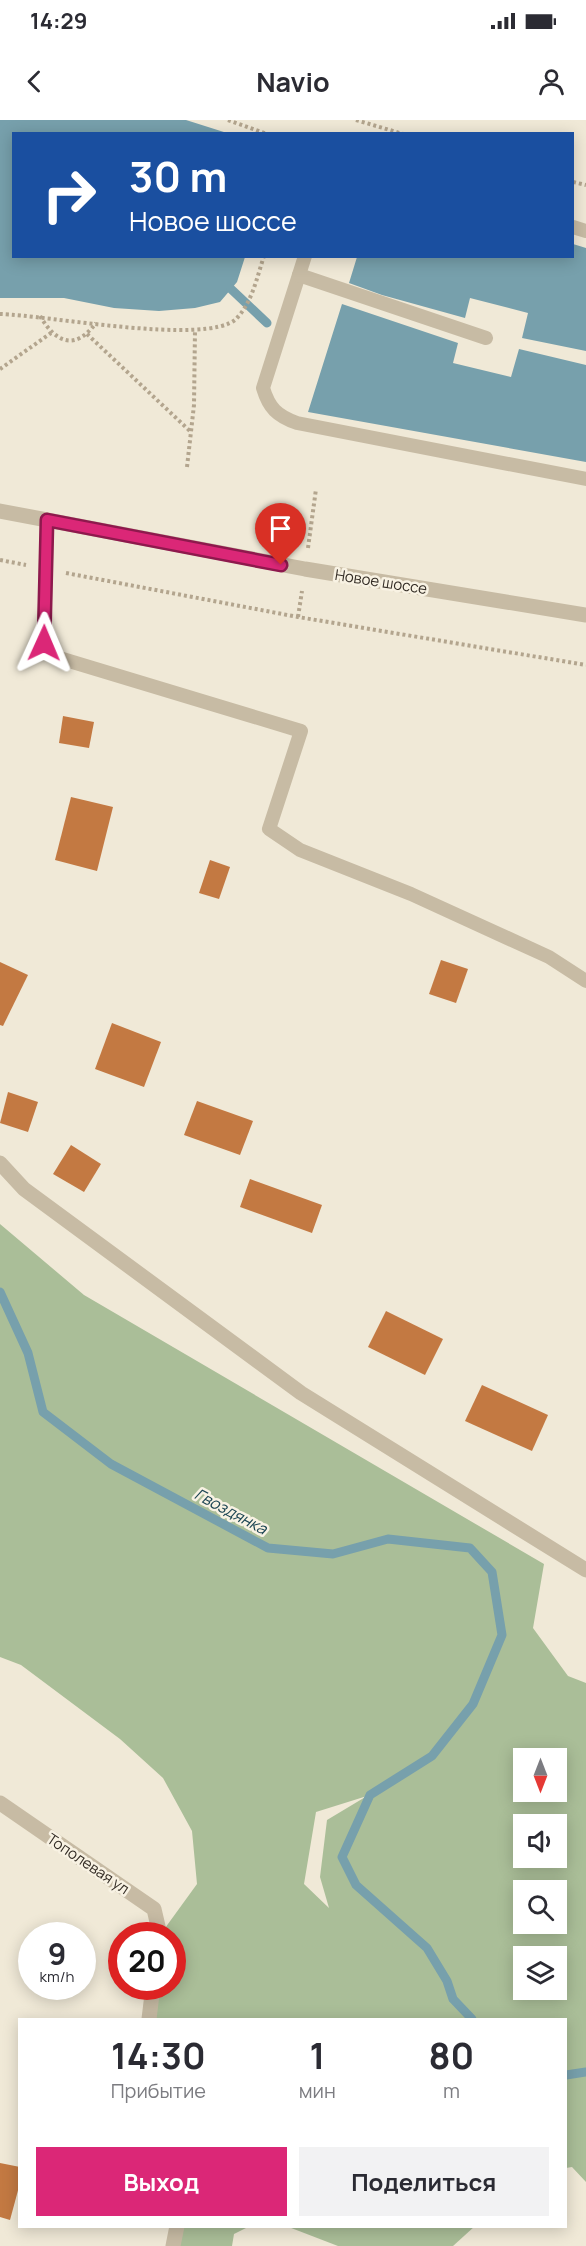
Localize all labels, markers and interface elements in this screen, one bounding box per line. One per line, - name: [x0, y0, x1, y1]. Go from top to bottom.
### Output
- text: 14:29: [30, 6, 87, 36]
- text: Navio: [256, 63, 330, 100]
- icon: back: [18, 65, 51, 98]
- icon: person: [535, 65, 568, 98]
- text: 30 m: [129, 147, 227, 205]
- icon: right: [30, 156, 108, 234]
- text: Новое шоссе: [129, 202, 297, 239]
- pin: [255, 503, 306, 565]
- icon: arrive: [264, 512, 297, 545]
- street label: Новое шоссе: [333, 564, 429, 599]
- position arrow: [12, 611, 76, 675]
- water label: Гвоздянка: [191, 1483, 272, 1540]
- north arrow: [513, 1748, 567, 1802]
- map controls: [513, 1748, 567, 2000]
- button: sound: [513, 1814, 567, 1868]
- street label: Тополевая ул: [43, 1828, 134, 1899]
- button: search: [513, 1880, 567, 1934]
- speed limit sign: 20: [108, 1922, 186, 2000]
- text: 9: [48, 1933, 66, 1974]
- button: layers: [513, 1946, 567, 2000]
- text: km/h: [40, 1966, 74, 1987]
- text: 14:30: [111, 2031, 206, 2080]
- text: 1: [309, 2031, 325, 2080]
- text: 80: [429, 2031, 474, 2080]
- text: Прибытие: [111, 2077, 206, 2104]
- text: мин: [299, 2077, 336, 2104]
- text: m: [443, 2077, 460, 2104]
- button: Выход: [36, 2147, 287, 2216]
- button: Поделиться: [299, 2147, 549, 2216]

